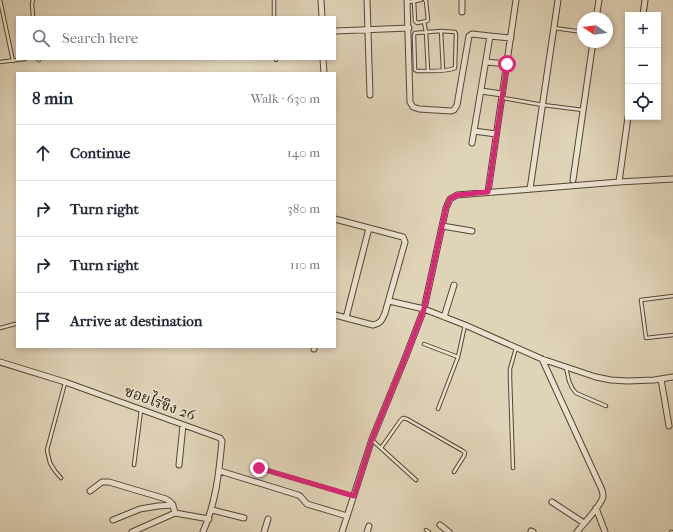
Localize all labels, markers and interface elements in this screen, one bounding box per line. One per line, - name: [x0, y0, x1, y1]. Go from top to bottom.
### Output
- north arrow: [577, 12, 613, 48]
- map controls: [625, 12, 661, 120]
- button: +: [625, 12, 661, 48]
- search box: [16, 16, 336, 60]
- icon: search: [30, 27, 52, 49]
- text: Search here: [62, 29, 138, 47]
- button: −: [625, 48, 661, 84]
- route start: [498, 55, 516, 73]
- button: locate: [625, 84, 661, 120]
- text: 8 min: [32, 88, 73, 108]
- text: Walk · 630 m: [250, 91, 320, 106]
- icon: ahead: [32, 142, 54, 164]
- text: Continue: [70, 144, 130, 162]
- text: 140 m: [287, 145, 320, 160]
- icon: right: [32, 198, 54, 220]
- text: Turn right: [70, 200, 139, 218]
- text: 380 m: [287, 201, 320, 216]
- icon: right: [32, 254, 54, 276]
- text: Turn right: [70, 256, 139, 274]
- text: 110 m: [290, 257, 320, 272]
- icon: arrive: [32, 310, 54, 332]
- text: Arrive at destination: [70, 312, 202, 330]
- street label: ซอยไร่ขิง 26: [122, 380, 200, 424]
- route end: [250, 459, 268, 477]

